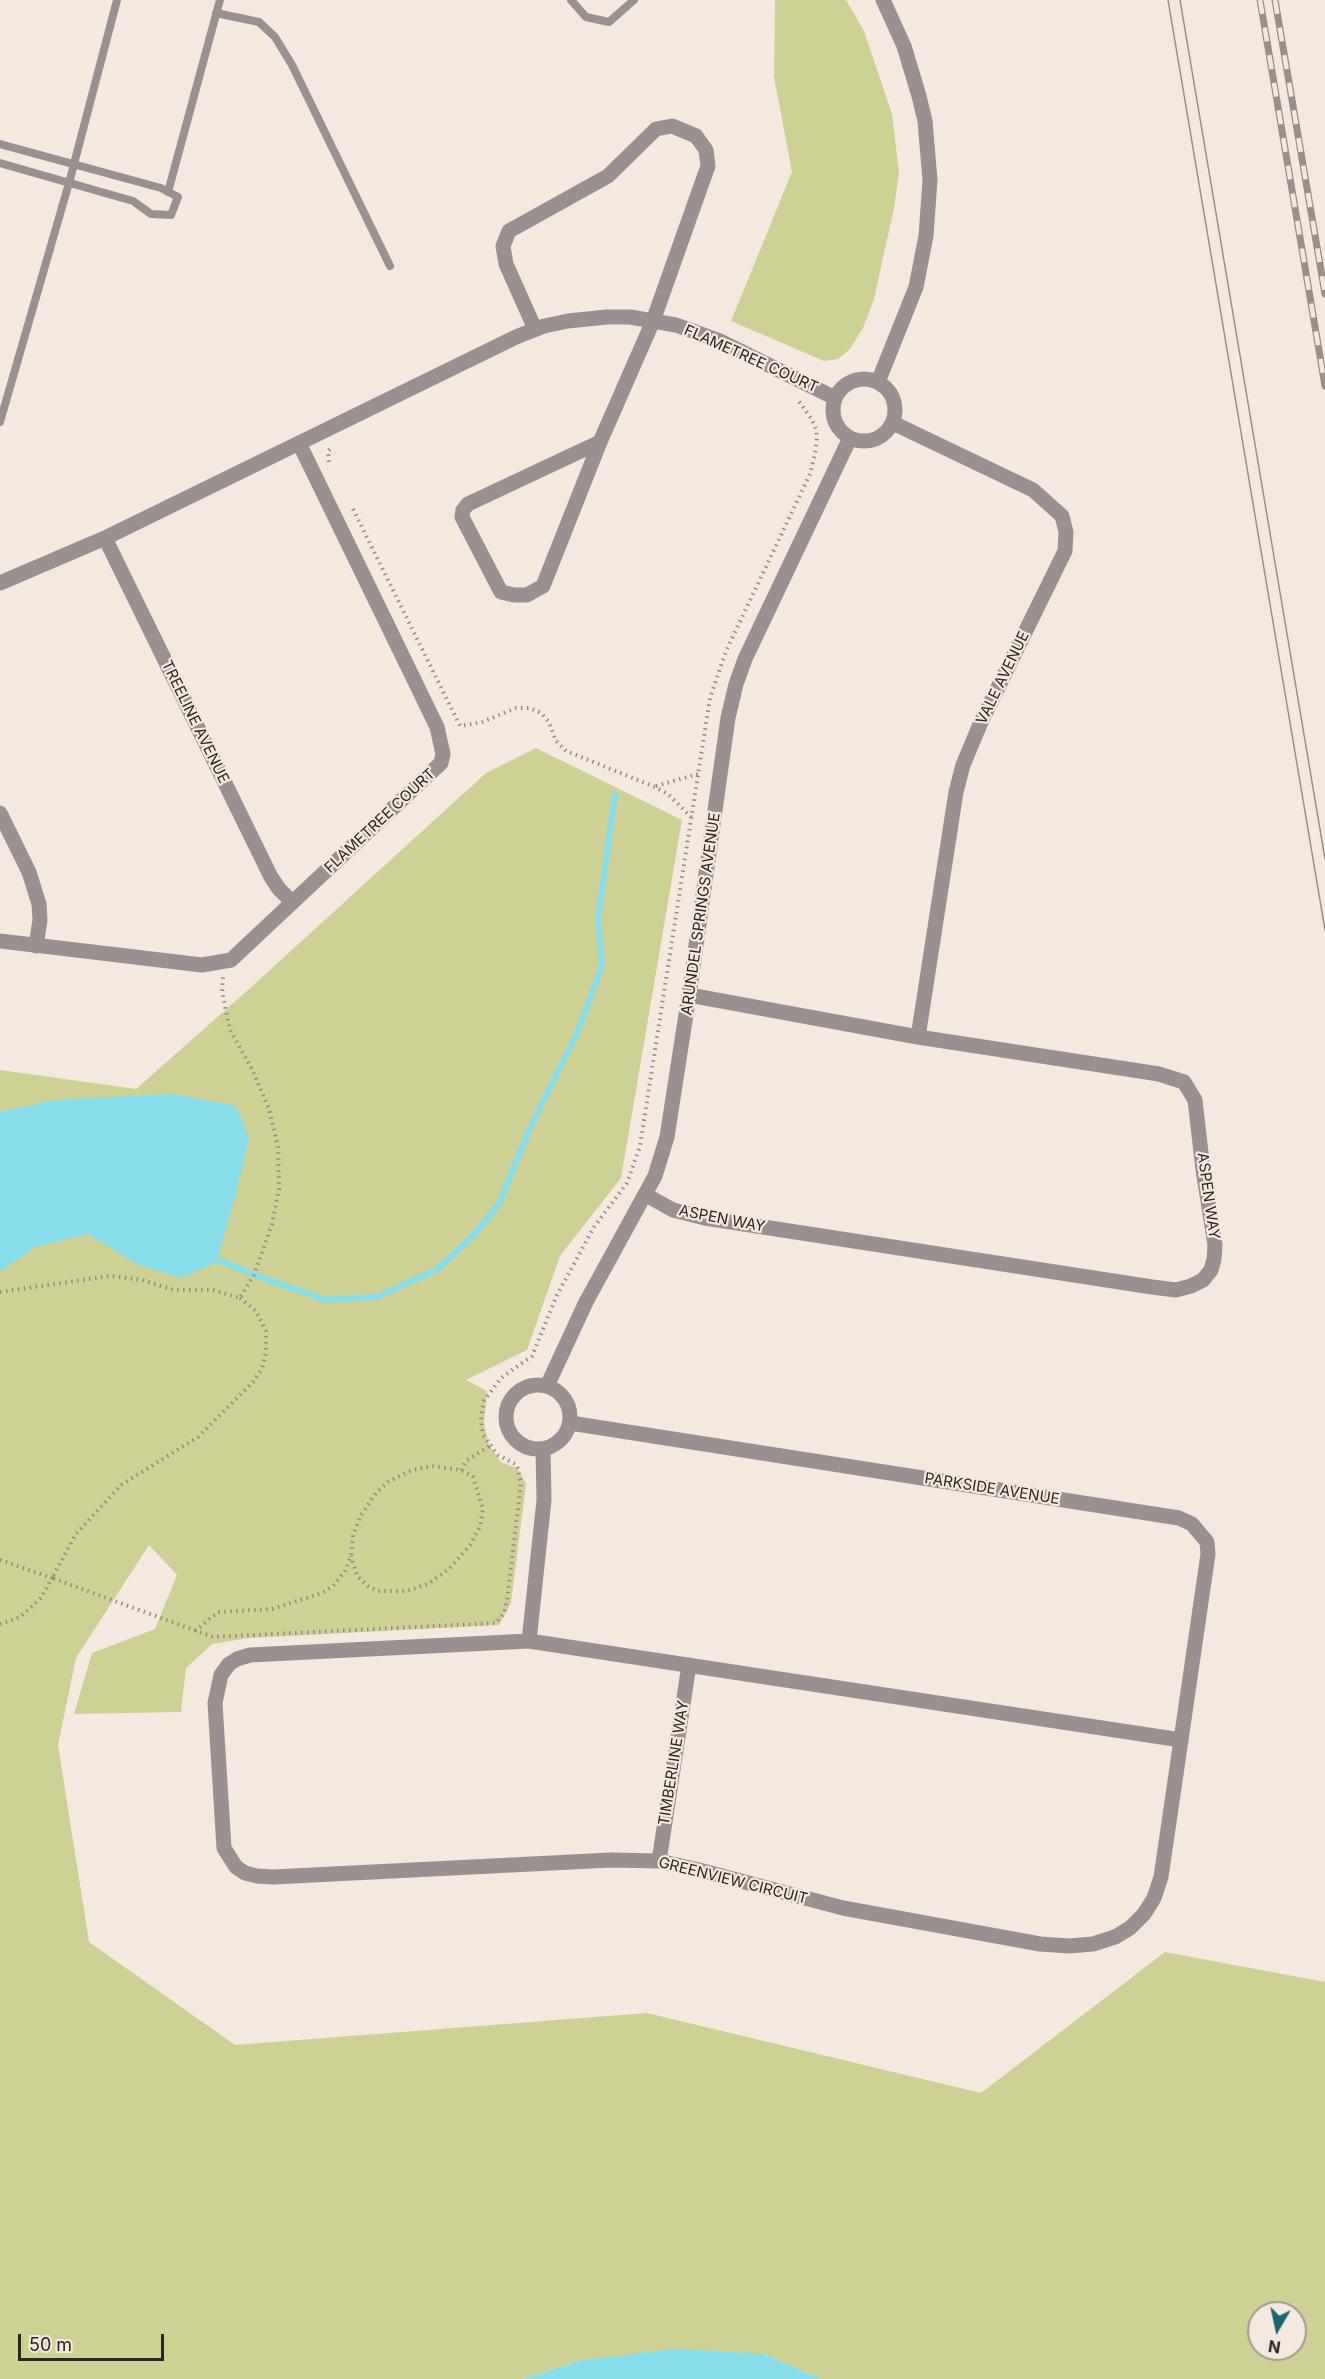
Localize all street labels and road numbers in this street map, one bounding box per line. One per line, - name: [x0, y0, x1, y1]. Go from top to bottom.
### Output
- street label: FLAMETREE COURT: [681, 321, 821, 397]
- street label: VALE AVENUE: [973, 628, 1033, 728]
- street label: TREELINE AVENUE: [157, 658, 233, 786]
- street label: FLAMETREE COURT: [321, 765, 439, 877]
- street label: ARUNDEL SPRINGS AVENUE: [678, 812, 724, 1016]
- street label: ASPEN WAY: [1193, 1151, 1223, 1241]
- street label: ASPEN WAY: [677, 1202, 767, 1236]
- street label: PARKSIDE AVENUE: [923, 1469, 1061, 1509]
- street label: TIMBERLINE WAY: [655, 1699, 693, 1827]
- street label: GREENVIEW CIRCUIT: [657, 1854, 809, 1908]

